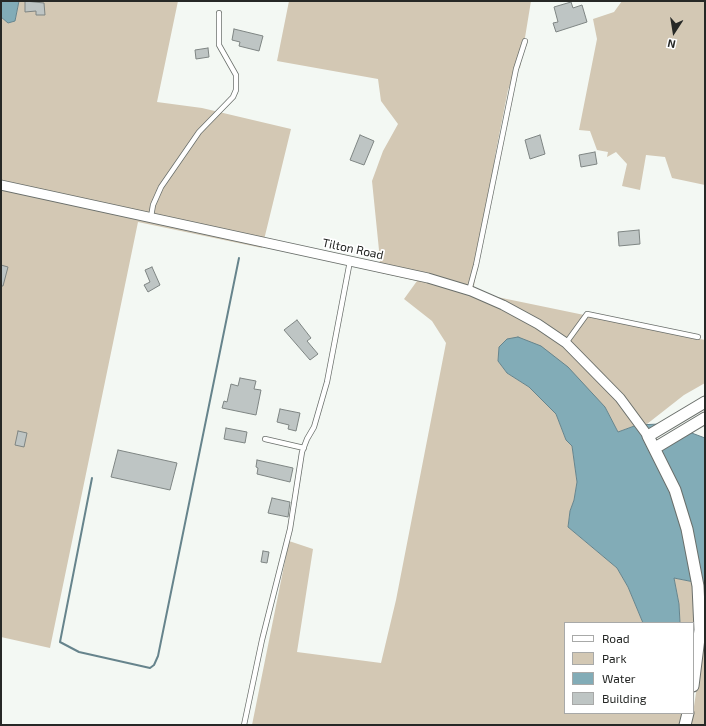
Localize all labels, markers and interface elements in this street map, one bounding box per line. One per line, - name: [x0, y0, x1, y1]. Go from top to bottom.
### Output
- north arrow: [654, 12, 694, 52]
- text: N: [666, 37, 677, 51]
- street label: Tilton Road: [321, 236, 385, 262]
- legend: [564, 622, 694, 714]
- text: Road: [602, 631, 630, 645]
- text: Park: [602, 651, 627, 665]
- text: Water: [602, 671, 636, 685]
- text: Building: [602, 691, 646, 705]

